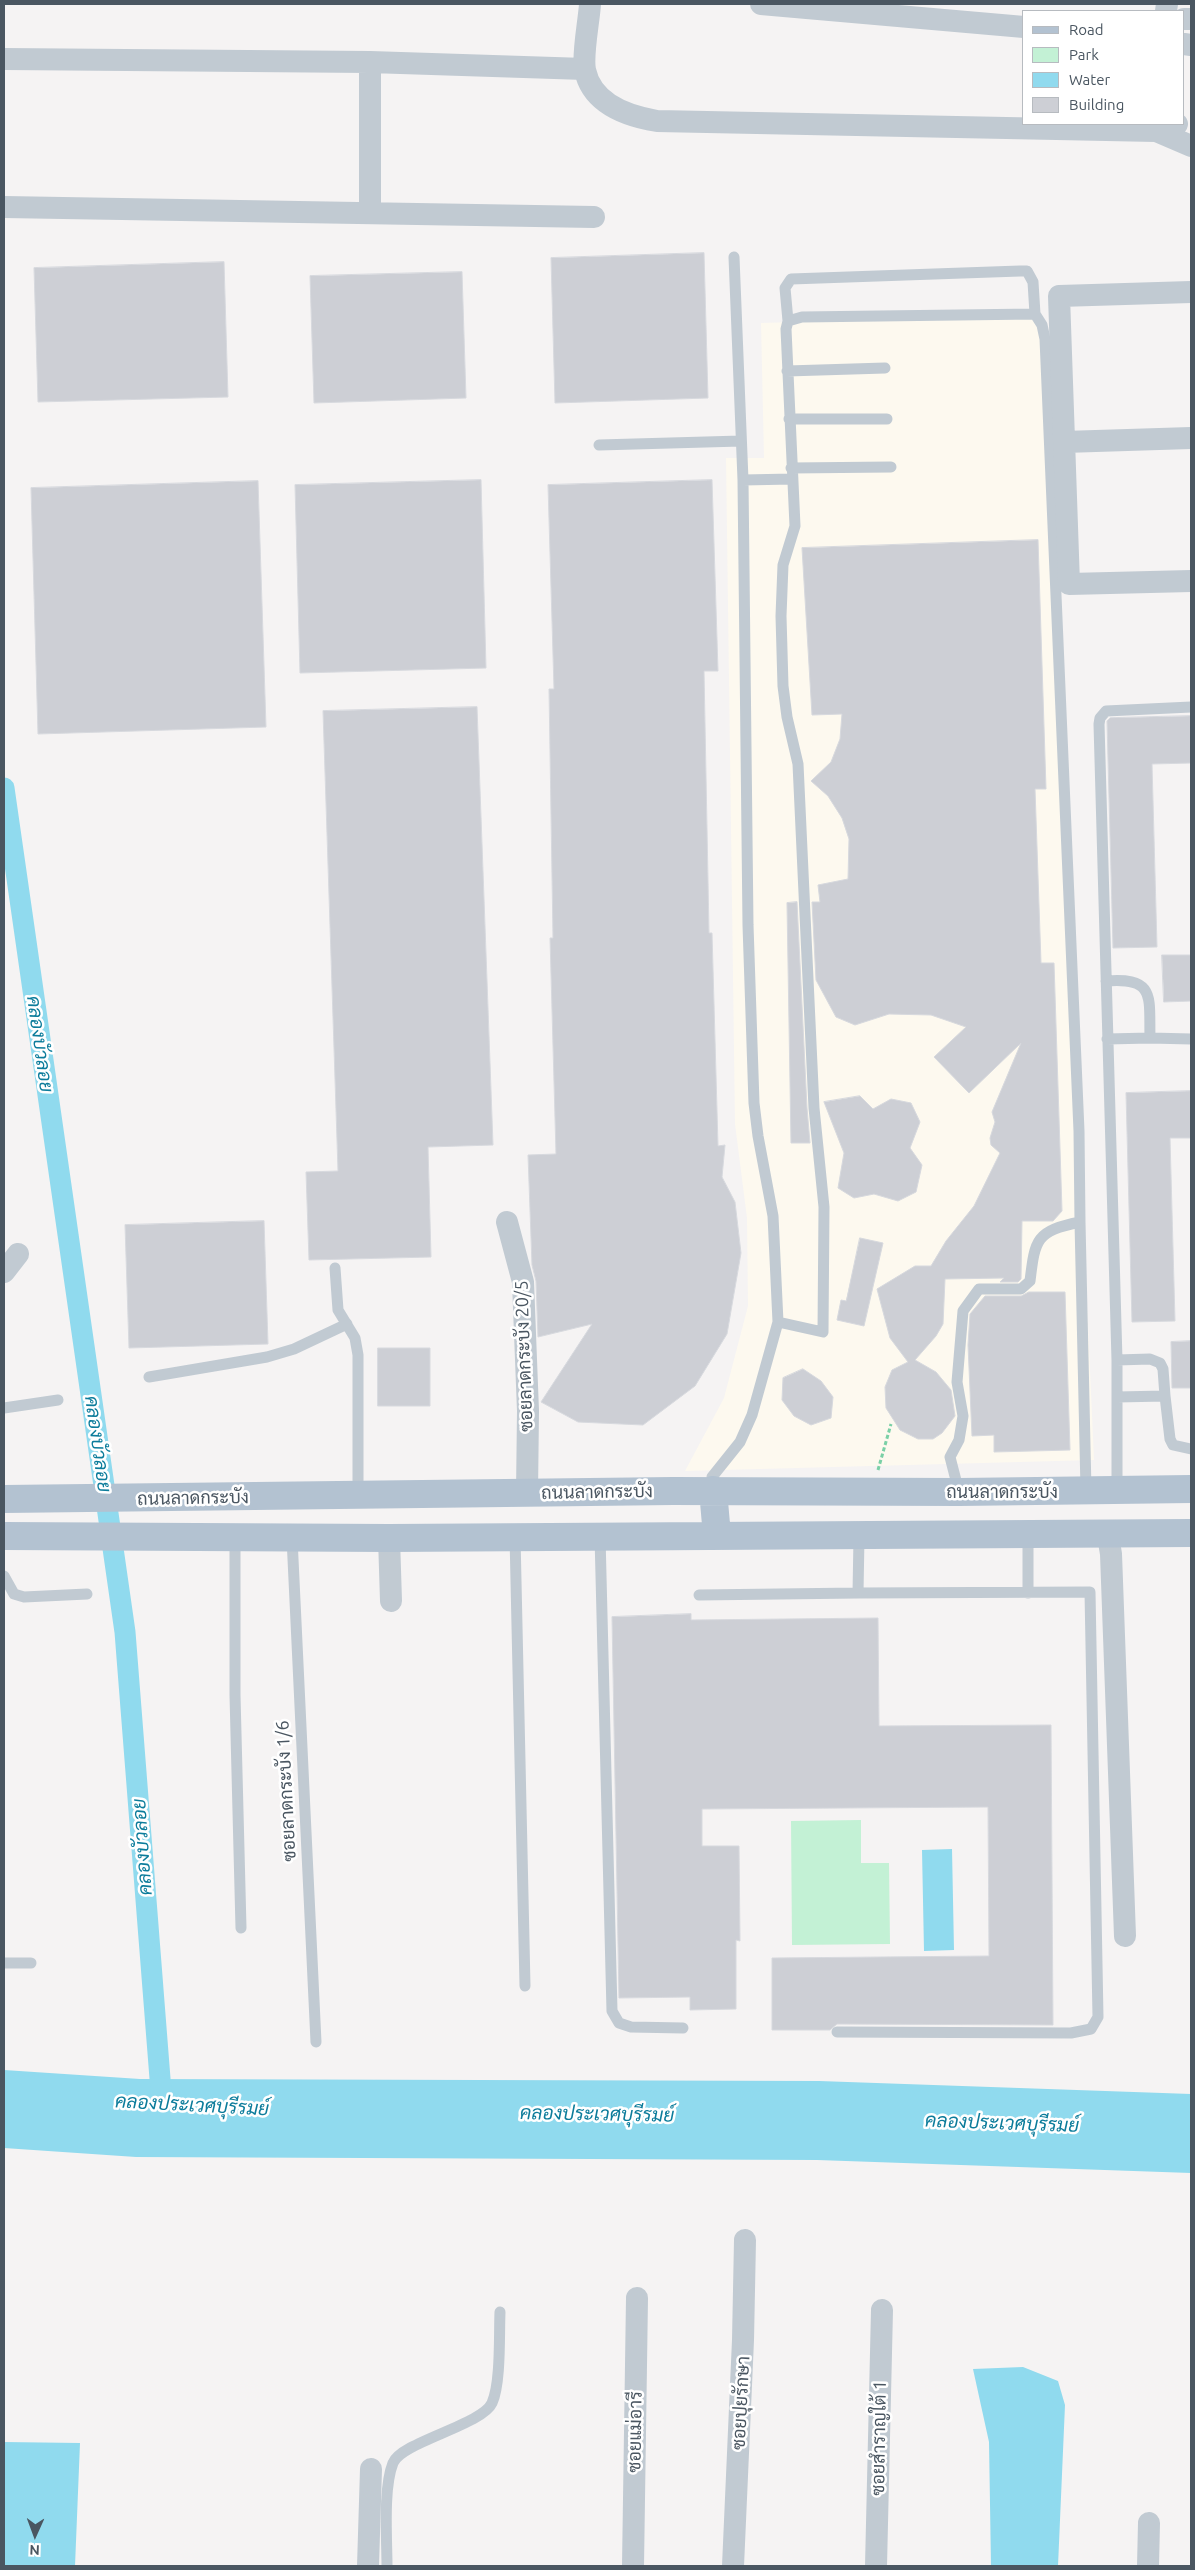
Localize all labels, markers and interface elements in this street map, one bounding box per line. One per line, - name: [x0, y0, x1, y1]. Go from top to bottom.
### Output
- legend: [1022, 10, 1185, 125]
- text: Road: [1069, 21, 1104, 38]
- text: Park: [1069, 46, 1099, 63]
- text: Water: [1069, 71, 1110, 88]
- text: Building: [1069, 96, 1124, 113]
- water label: คลองบัวลอย: [22, 994, 58, 1094]
- street label: ซอยลาดกระบัง 20/5: [511, 1280, 537, 1432]
- water label: คลองบัวลอย: [80, 1394, 116, 1494]
- street label: ถนนลาดกระบัง: [541, 1480, 653, 1504]
- street label: ถนนลาดกระบัง: [946, 1481, 1058, 1503]
- street label: ถนนลาดกระบัง: [137, 1486, 249, 1510]
- street label: ซอยลาดกระบัง 1/6: [272, 1720, 300, 1862]
- water label: คลองบัวลอย: [127, 1798, 157, 1896]
- water label: คลองประเวศบุรีรมย์: [114, 2090, 270, 2120]
- water label: คลองประเวศบุรีรมย์: [520, 2101, 674, 2127]
- water label: คลองประเวศบุรีรมย์: [925, 2109, 1079, 2137]
- street label: ซอยปุยรักษา: [728, 2355, 754, 2451]
- street label: ซอยสำราญใต้ 1: [867, 2380, 891, 2496]
- street label: ซอยแม่อารี: [623, 2391, 647, 2473]
- north arrow: [10, 2510, 60, 2560]
- text: N: [29, 2542, 40, 2558]

